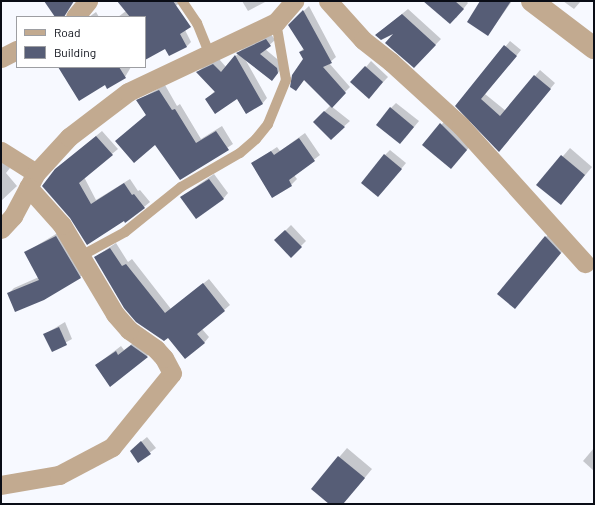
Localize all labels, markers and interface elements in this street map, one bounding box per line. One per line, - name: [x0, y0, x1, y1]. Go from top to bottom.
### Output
- legend: [16, 16, 146, 68]
- text: Road: [54, 25, 81, 39]
- text: Building: [54, 45, 96, 59]

